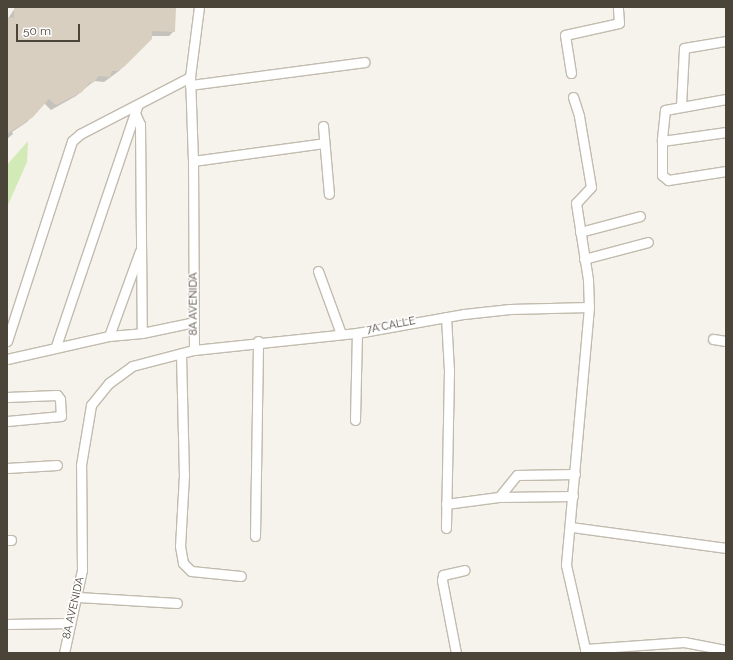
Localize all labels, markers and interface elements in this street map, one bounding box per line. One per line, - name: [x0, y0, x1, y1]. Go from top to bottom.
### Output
- scale bar: [18, 16, 82, 42]
- text: 50 m: [23, 24, 51, 38]
- street label: 8A AVENIDA: [187, 272, 201, 336]
- street label: 7A CALLE: [365, 315, 417, 337]
- street label: 8A AVENIDA: [60, 575, 88, 641]

